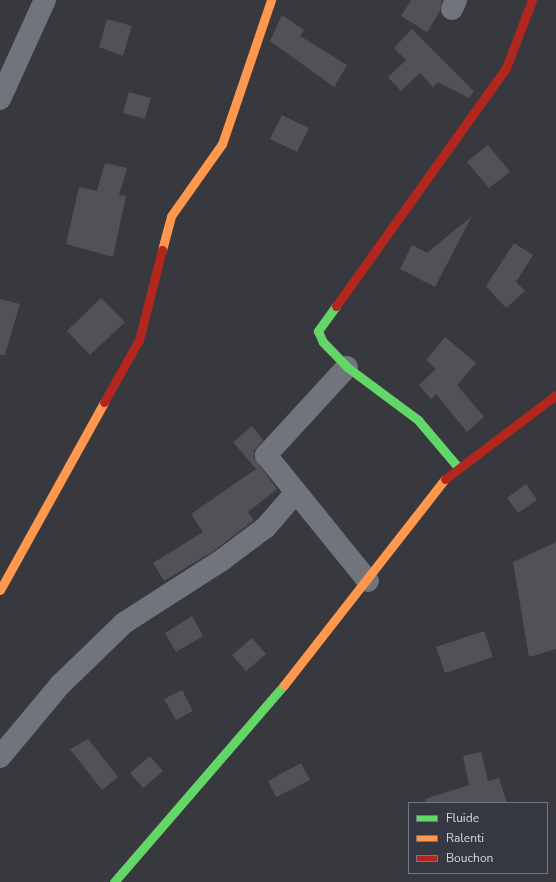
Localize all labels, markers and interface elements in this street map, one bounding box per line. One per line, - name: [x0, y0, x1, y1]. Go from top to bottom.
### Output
- legend: [408, 802, 548, 874]
- text: Fluide: [446, 810, 479, 826]
- text: Ralenti: [446, 830, 484, 846]
- text: Bouchon: [446, 850, 493, 866]

